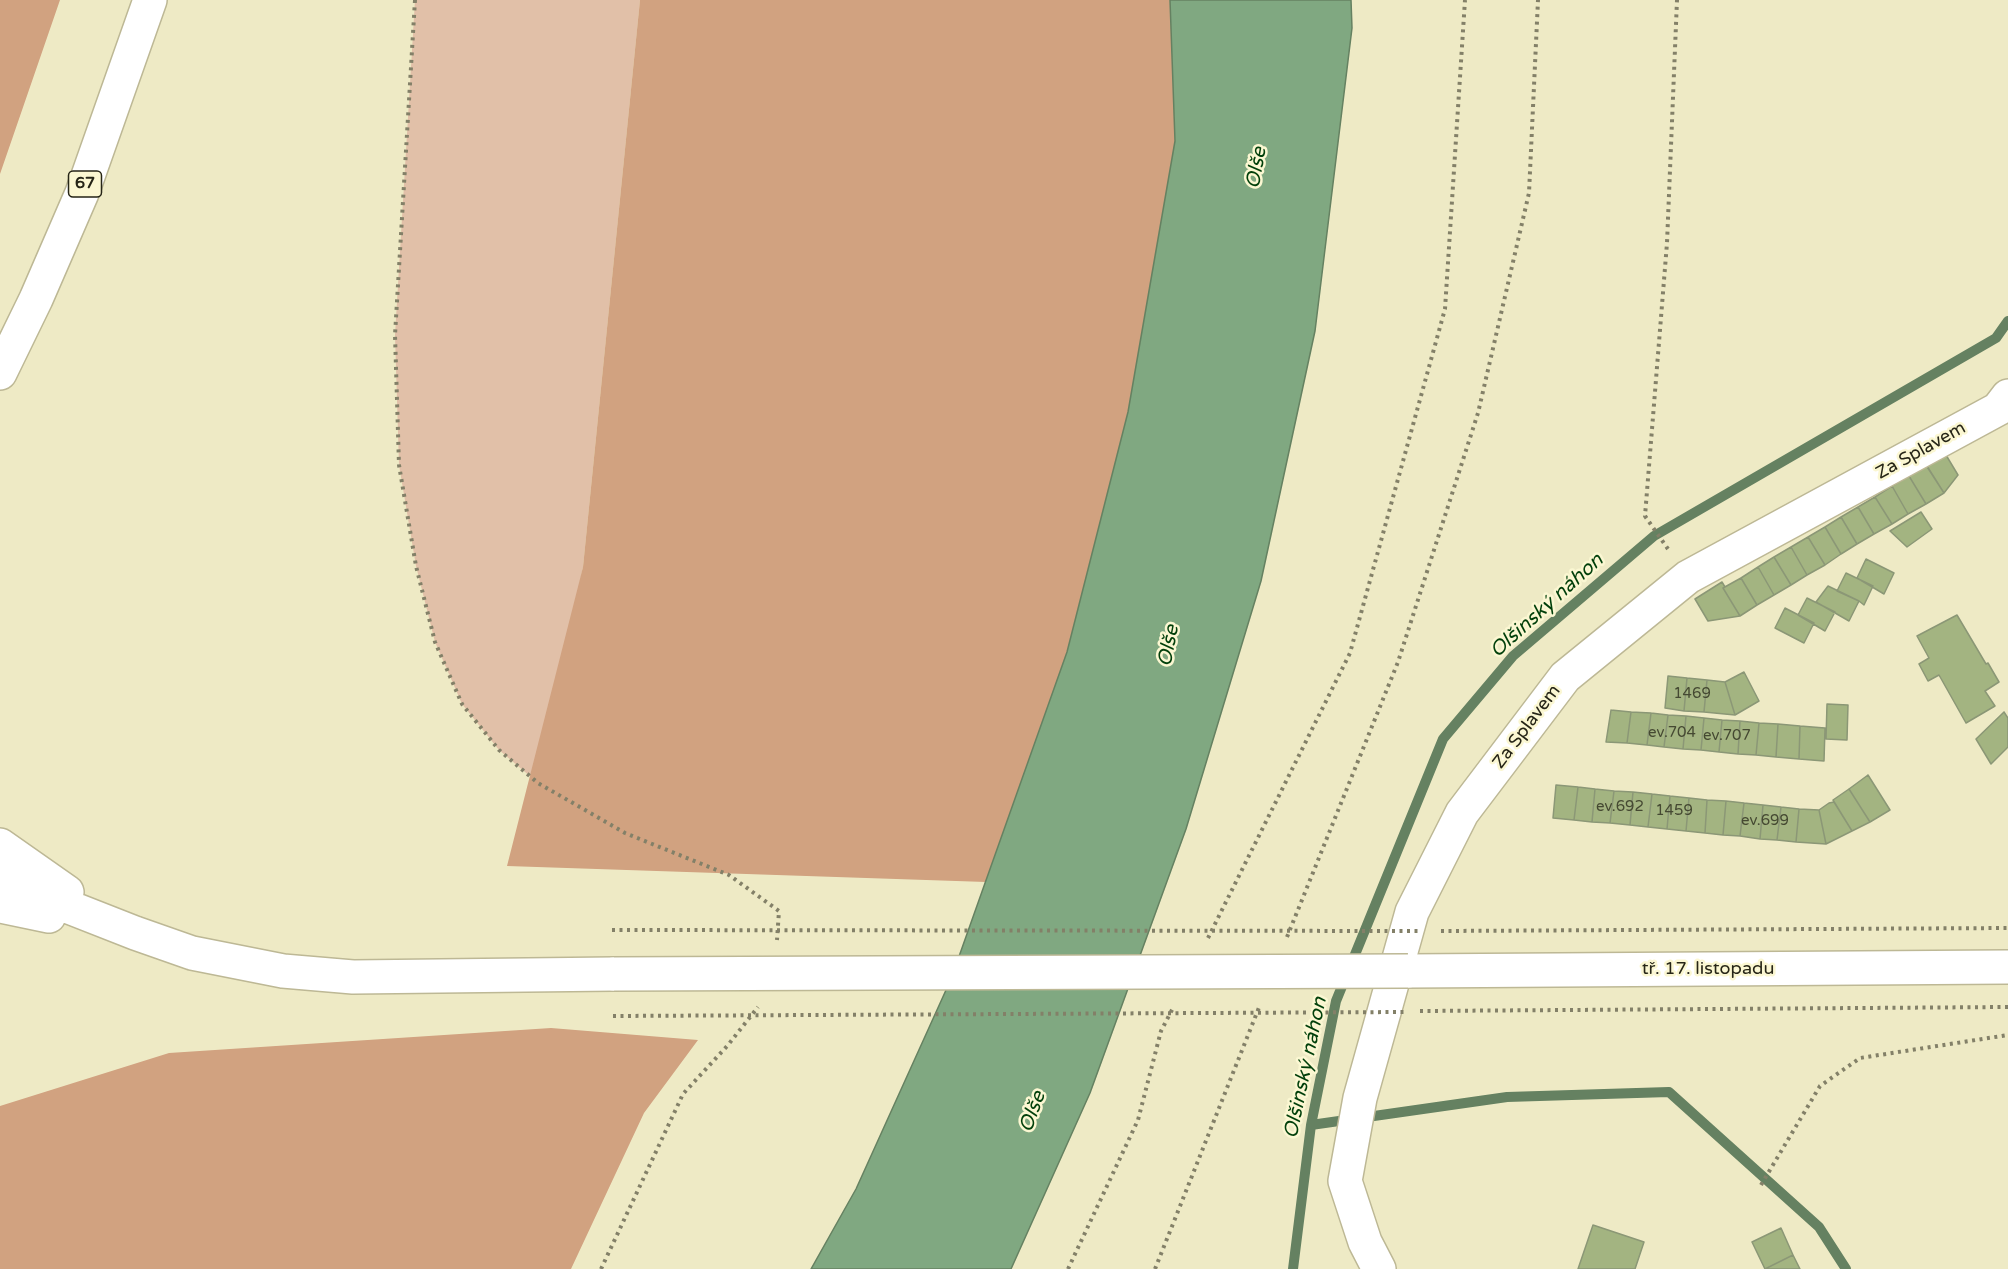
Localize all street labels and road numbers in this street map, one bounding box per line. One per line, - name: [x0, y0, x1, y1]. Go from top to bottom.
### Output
- road number: 67: [68, 171, 101, 197]
- street label: Za Splavem: [1872, 418, 1970, 484]
- street label: Za Splavem: [1489, 681, 1565, 773]
- street label: tř. 17. listopadu: [1642, 958, 1774, 980]

